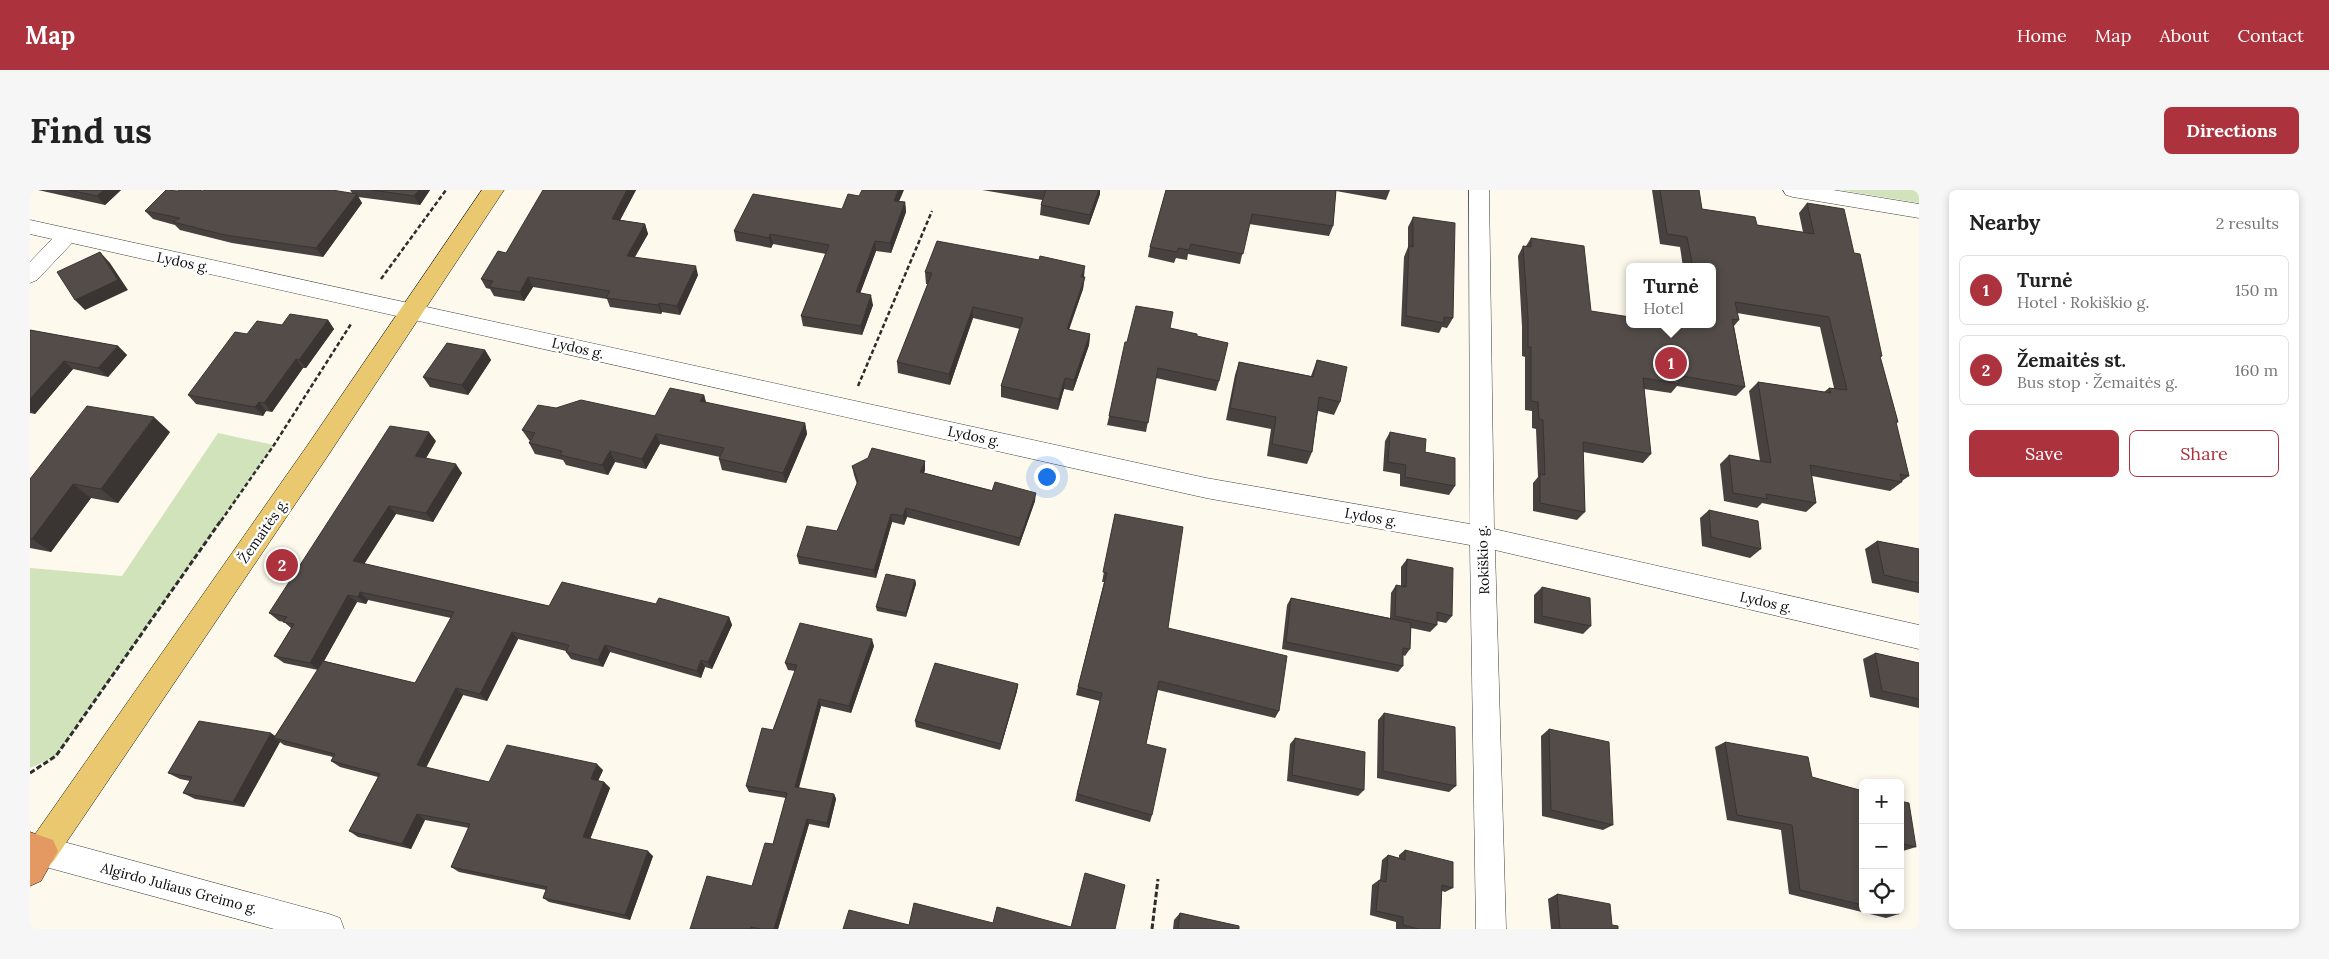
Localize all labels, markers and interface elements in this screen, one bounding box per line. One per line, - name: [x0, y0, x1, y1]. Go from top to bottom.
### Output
- text: Map: [25, 20, 75, 51]
- text: Home: [2017, 24, 2067, 47]
- text: Map: [2095, 24, 2131, 47]
- text: About: [2159, 24, 2209, 47]
- text: Contact: [2237, 24, 2304, 47]
- button: Directions: [2164, 107, 2299, 154]
- text: Find us: [30, 108, 152, 153]
- text: Nearby: [1969, 209, 2040, 236]
- text: 2 results: [2216, 213, 2279, 233]
- street label: Lydos g.: [155, 248, 211, 276]
- popup: [1626, 263, 1716, 328]
- text: Turnė: [2017, 268, 2073, 292]
- text: Turnė: [1643, 274, 1699, 298]
- text: 1: [1983, 280, 1989, 300]
- text: 150 m: [2235, 280, 2278, 300]
- text: Hotel · Rokiškio g.: [2017, 292, 2149, 312]
- text: Hotel: [1643, 298, 1684, 318]
- street label: Lydos g.: [550, 333, 606, 363]
- pin: 1: [1655, 344, 1687, 382]
- text: Žemaitės st.: [2017, 348, 2126, 372]
- text: 2: [1982, 360, 1990, 380]
- text: 160 m: [2234, 360, 2278, 380]
- text: Bus stop · Žemaitės g.: [2017, 372, 2178, 392]
- street label: Lydos g.: [946, 422, 1002, 450]
- button: Save: [1969, 430, 2119, 477]
- button: Share: [2129, 430, 2279, 477]
- your location: [1034, 464, 1060, 490]
- street label: Žemaitės g.: [234, 495, 292, 567]
- street label: Lydos g.: [1343, 504, 1399, 530]
- street label: Rokiškio g.: [1473, 525, 1493, 595]
- pin: 2: [266, 546, 298, 584]
- street label: Lydos g.: [1738, 587, 1794, 617]
- map controls: [1859, 779, 1904, 914]
- button: +: [1859, 779, 1904, 824]
- button: −: [1859, 824, 1904, 869]
- street label: Algirdo Juliaus Greimo g.: [98, 858, 259, 918]
- button: locate: [1859, 869, 1904, 914]

